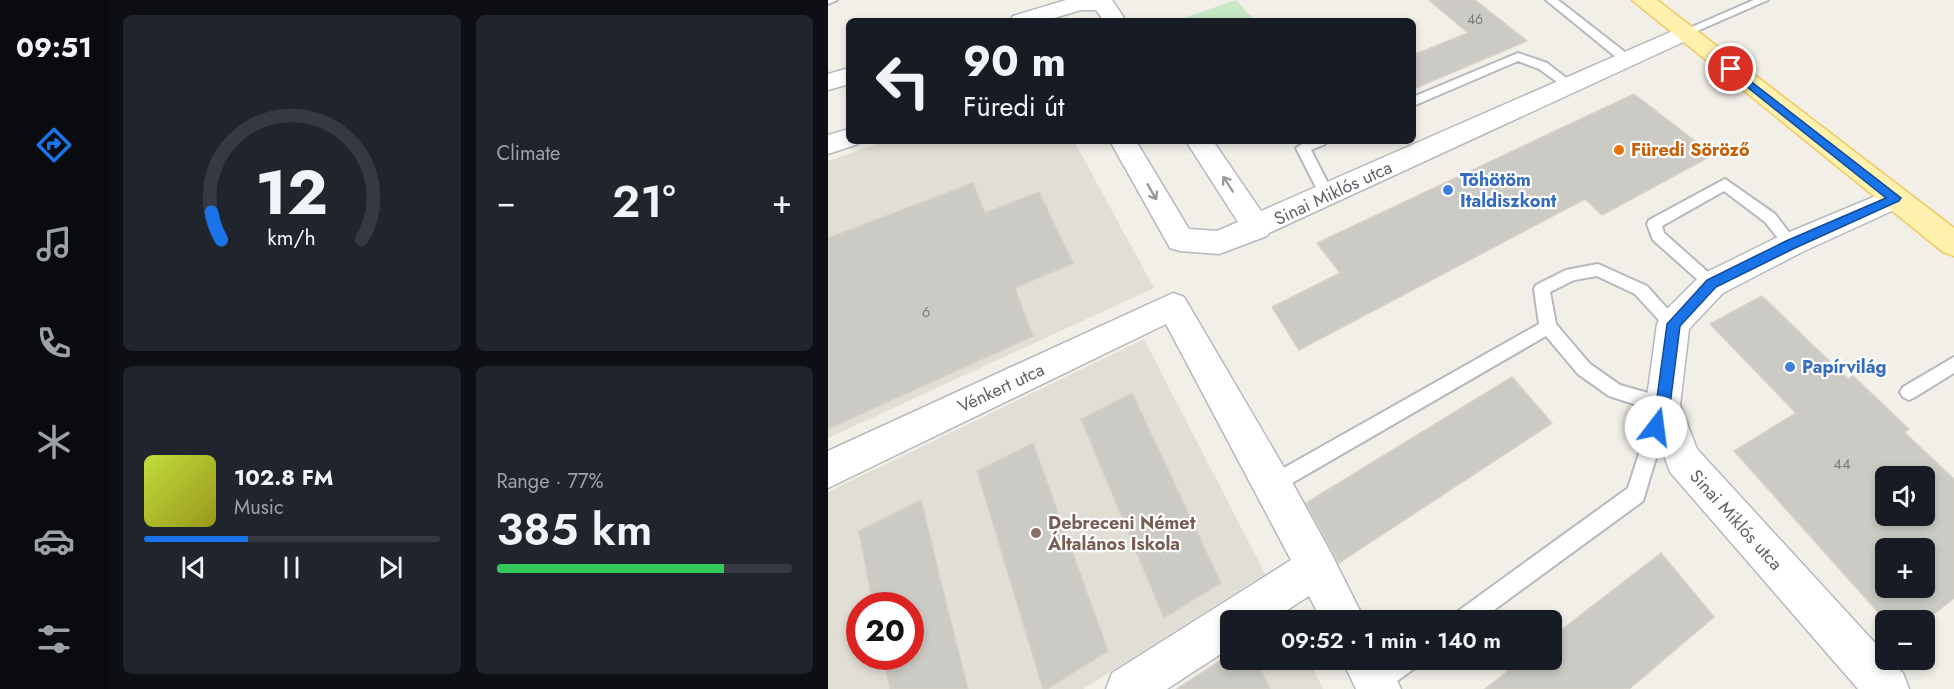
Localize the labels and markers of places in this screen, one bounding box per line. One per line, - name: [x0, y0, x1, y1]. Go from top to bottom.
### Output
- pin: [1705, 43, 1756, 94]
- place label: Füredi Söröző: [1631, 137, 1750, 163]
- marker: Füredi Söröző: [1612, 143, 1626, 157]
- place label: Töhötöm Italdiszkont: [1460, 167, 1557, 214]
- marker: Töhötöm Italdiszkont: [1441, 183, 1455, 197]
- place label: Papírvilág: [1802, 354, 1886, 380]
- marker: Papírvilág: [1783, 360, 1797, 374]
- place label: Debreceni Német Általános Iskola: [1047, 510, 1196, 557]
- marker: Debreceni Német Általános Iskola: [1029, 526, 1043, 540]

